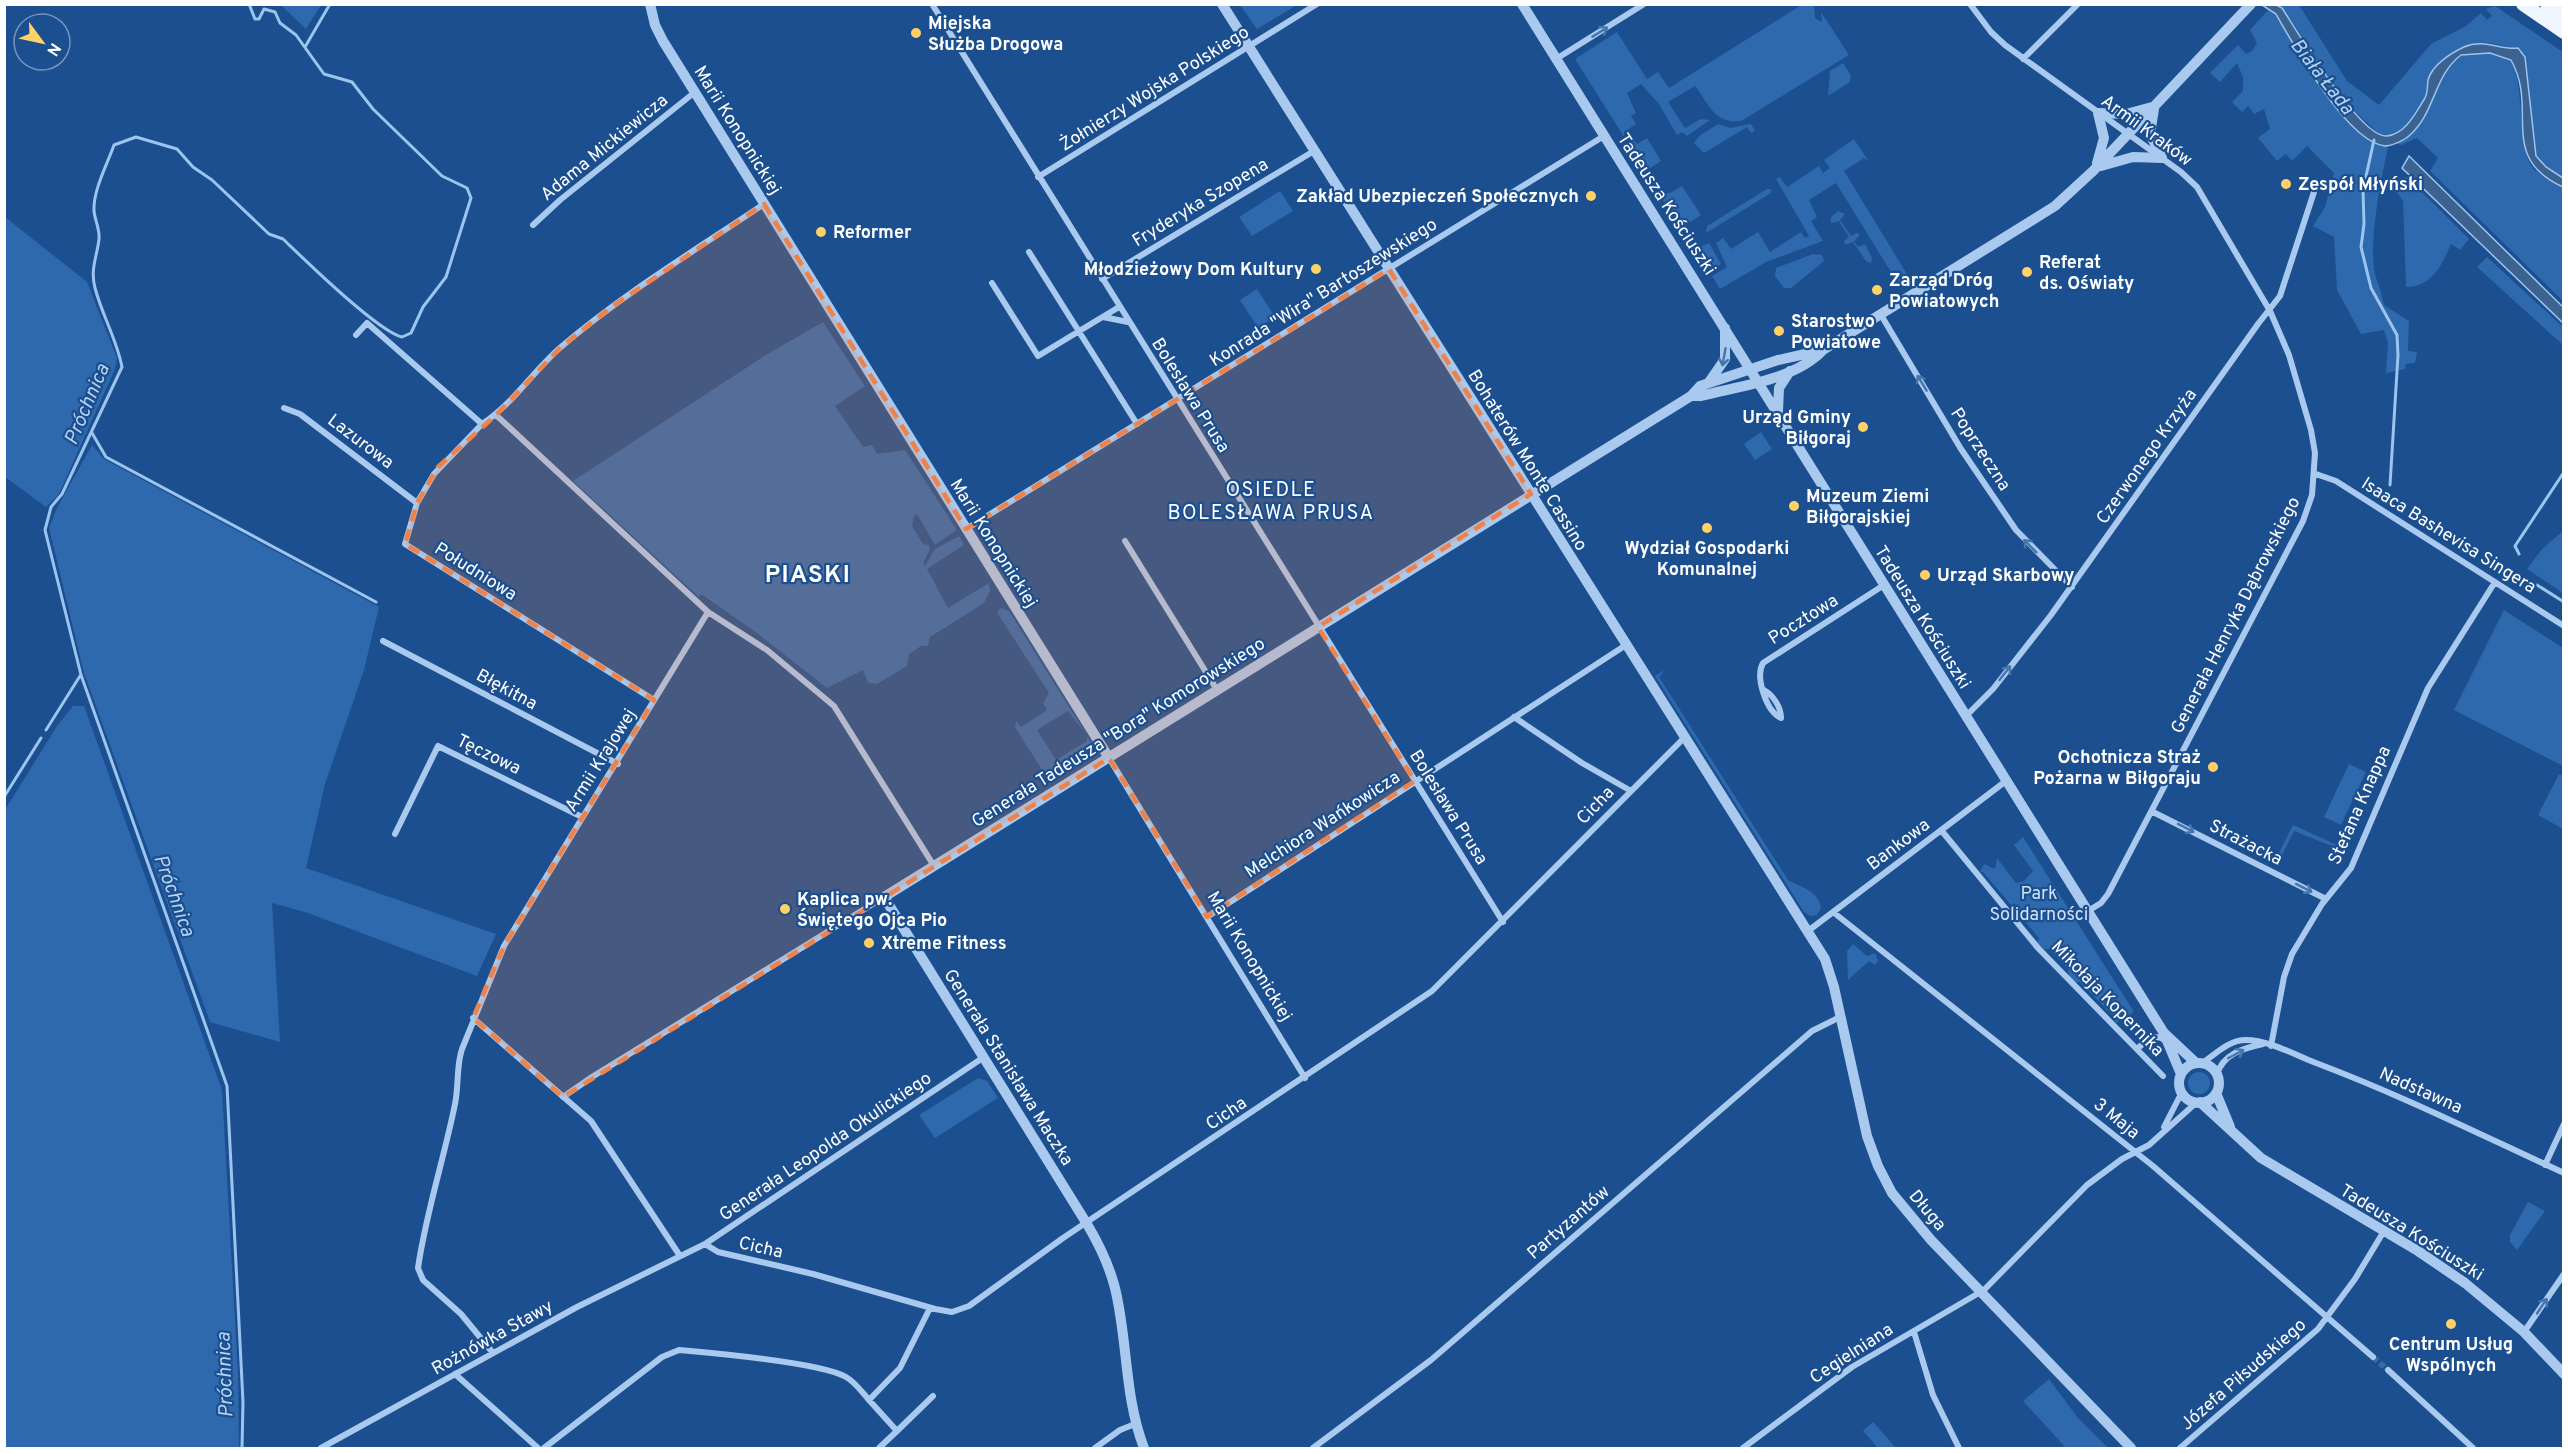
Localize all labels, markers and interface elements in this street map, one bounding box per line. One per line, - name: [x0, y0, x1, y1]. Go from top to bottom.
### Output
- north arrow: [12, 12, 72, 72]
- place label: Miejska Służba Drogowa: [928, 13, 1063, 57]
- street label: Żołnierzy Wojska Polskiego: [1055, 20, 1254, 157]
- one-way arrow: [1591, 25, 1608, 37]
- marker: Miejska Służba Drogowa: [909, 26, 923, 40]
- water label: Biała Łada: [2283, 34, 2360, 121]
- text: N: [41, 39, 64, 59]
- street label: Marii Konopnickiej: [688, 62, 786, 200]
- street label: Adama Mickiewicza: [537, 90, 673, 207]
- street label: Armii Kraków: [2096, 90, 2197, 172]
- street label: Tadeusza Kościuszki: [1611, 129, 1720, 280]
- street label: Fryderyka Szopena: [1129, 154, 1273, 253]
- place label: Zespół Młyński: [2298, 174, 2423, 197]
- marker: Zespół Młyński: [2279, 177, 2293, 191]
- place label: Zakład Ubezpieczeń Społecznych: [1296, 186, 1579, 209]
- marker: Zakład Ubezpieczeń Społecznych: [1584, 189, 1598, 203]
- street label: Konrada "Wira" Bartoszewskiego: [1206, 214, 1442, 373]
- place label: Reformer: [833, 222, 912, 245]
- marker: Reformer: [814, 225, 828, 239]
- place label: Referat ds. Oświaty: [2039, 252, 2134, 296]
- place label: Młodzieżowy Dom Kultury: [1084, 259, 1304, 282]
- marker: Młodzieżowy Dom Kultury: [1309, 262, 1323, 276]
- marker: Referat ds. Oświaty: [2020, 265, 2034, 279]
- place label: Zarząd Dróg Powiatowych: [1889, 270, 1999, 314]
- marker: Zarząd Dróg Powiatowych: [1870, 283, 1884, 297]
- place label: Starostwo Powiatowe: [1791, 311, 1881, 355]
- marker: Starostwo Powiatowe: [1772, 324, 1786, 338]
- street label: Bolesława Prusa: [1145, 334, 1234, 457]
- one-way arrow: [1718, 346, 1729, 366]
- water label: Próchnica: [59, 360, 117, 449]
- street label: Bohaterów Monte Cassino: [1461, 366, 1592, 556]
- one-way arrow: [1916, 375, 1928, 392]
- street label: Czerwonego Krzyża: [2092, 385, 2203, 529]
- street label: Poprzeczna: [1944, 404, 2015, 496]
- place label: Urząd Gminy Biłgoraj: [1742, 407, 1851, 451]
- street label: Lazurowa: [322, 410, 398, 475]
- marker: Urząd Gminy Biłgoraj: [1856, 420, 1870, 434]
- street label: Isaaca Bashevisa Singera: [2356, 473, 2540, 600]
- street label: Marii Konopnickiej: [944, 475, 1042, 613]
- district label: OSIEDLE BOLESŁAWA PRUSA: [1167, 478, 1375, 527]
- place label: Muzeum Ziemi Biłgorajskiej: [1806, 486, 1929, 530]
- street label: Generała Henryka Dąbrowskiego: [2166, 493, 2306, 738]
- marker: Muzeum Ziemi Biłgorajskiej: [1787, 499, 1801, 513]
- marker: Wydział Gospodarki Komunalnej: [1700, 521, 1714, 535]
- street label: Południowa: [430, 538, 521, 607]
- place label: Wydział Gospodarki Komunalnej: [1625, 538, 1789, 582]
- one-way arrow: [2022, 538, 2037, 553]
- street label: Tadeusza Kościuszki: [1868, 542, 1975, 694]
- district label: PIASKI: [765, 561, 851, 591]
- place label: Urząd Skarbowy: [1937, 565, 2075, 588]
- marker: Urząd Skarbowy: [1918, 568, 1932, 582]
- street label: Pocztowa: [1765, 590, 1843, 651]
- street label: Generała Tadeusza "Bora" Komorowskiego: [968, 633, 1270, 834]
- street label: Błękitna: [472, 665, 541, 716]
- one-way arrow: [1999, 665, 2012, 681]
- street label: Armii Krajowej: [560, 705, 642, 817]
- street label: Tęczowa: [452, 730, 524, 781]
- street label: Stefana Knappa: [2324, 743, 2397, 869]
- street label: Bolesława Prusa: [1403, 746, 1492, 869]
- place label: Ochotnicza Straż Pożarna w Biłgoraju: [2033, 747, 2201, 791]
- marker: Ochotnicza Straż Pożarna w Biłgoraju: [2206, 760, 2220, 774]
- street label: Melchiora Wańkowicza: [1241, 766, 1405, 884]
- street label: Cicha: [1572, 782, 1620, 830]
- street label: Bankowa: [1863, 814, 1935, 876]
- street label: Strażacka: [2205, 815, 2286, 872]
- one-way arrow: [2176, 823, 2194, 835]
- water label: Próchnica: [146, 851, 200, 941]
- one-way arrow: [2295, 882, 2313, 894]
- park label: Park Solidarności: [1990, 883, 2088, 927]
- street label: Marii Konopnickiej: [1201, 887, 1297, 1026]
- place label: Kaplica pw. Świętego Ojca Pio: [797, 889, 947, 933]
- marker: Kaplica pw. Świętego Ojca Pio: [778, 902, 792, 916]
- place label: Xtreme Fitness: [881, 933, 1007, 956]
- marker: Xtreme Fitness: [862, 936, 876, 950]
- street label: Mikołaja Kopernika: [2045, 936, 2168, 1062]
- street label: Generała Stanisława Maczka: [938, 965, 1078, 1170]
- one-way arrow: [2226, 1047, 2244, 1059]
- street label: Nadstawna: [2375, 1063, 2466, 1120]
- street label: Generała Leopolda Okulickiego: [715, 1067, 936, 1227]
- street label: Cicha: [1202, 1092, 1252, 1136]
- street label: 3 Maja: [2088, 1094, 2144, 1145]
- street label: Tadeusza Kościuszki: [2335, 1180, 2487, 1287]
- street label: Partyzantów: [1523, 1181, 1615, 1265]
- street label: Długa: [1903, 1186, 1951, 1236]
- street label: Cicha: [736, 1232, 785, 1265]
- street label: Rożnówka Stawy: [428, 1295, 558, 1381]
- one-way arrow: [2536, 1299, 2548, 1315]
- street label: Józefa Piłsudskiego: [2176, 1314, 2312, 1436]
- marker: Centrum Usług Wspólnych: [2444, 1317, 2458, 1331]
- street label: Cegielniana: [1806, 1319, 1898, 1390]
- water label: Próchnica: [211, 1331, 240, 1418]
- place label: Centrum Usług Wspólnych: [2389, 1334, 2513, 1378]

